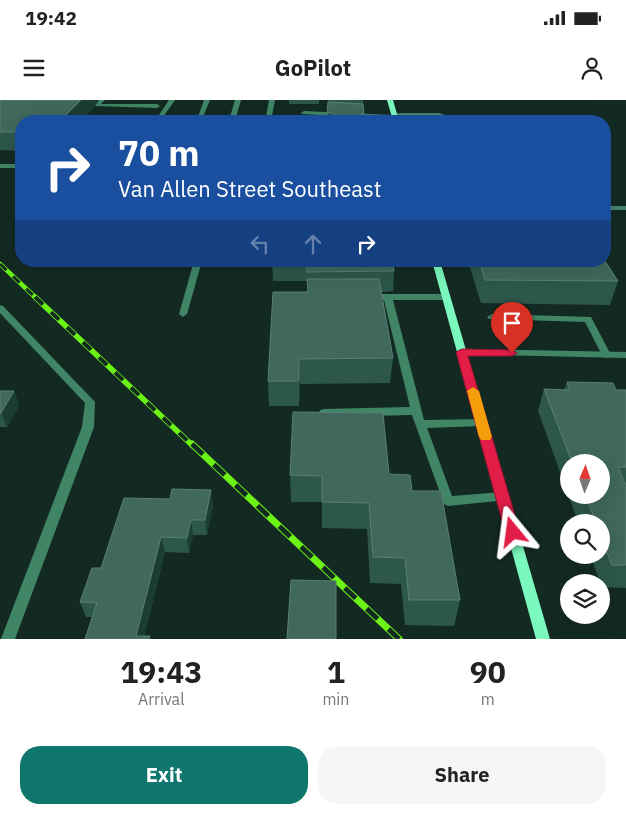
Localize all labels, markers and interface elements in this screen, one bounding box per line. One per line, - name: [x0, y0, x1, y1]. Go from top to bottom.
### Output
- text: 19:42: [25, 6, 77, 30]
- text: GoPilot: [275, 53, 351, 82]
- icon: menu: [20, 54, 48, 82]
- icon: person: [578, 54, 606, 82]
- text: 70 m: [118, 130, 200, 176]
- icon: right: [35, 135, 100, 200]
- text: Van Allen Street Southeast: [118, 174, 381, 203]
- icon: left: [246, 230, 274, 258]
- icon: ahead: [299, 230, 327, 258]
- icon: right: [352, 230, 380, 258]
- pin: [491, 302, 533, 353]
- icon: arrive: [498, 309, 526, 337]
- north arrow: [560, 454, 610, 504]
- map controls: [560, 454, 610, 624]
- position arrow: [486, 505, 538, 557]
- button: search: [560, 514, 610, 564]
- button: layers: [560, 574, 610, 624]
- text: 19:43: [120, 652, 202, 691]
- text: 1: [327, 652, 345, 691]
- text: 90: [470, 652, 506, 691]
- text: Arrival: [138, 689, 185, 709]
- text: min: [322, 689, 349, 709]
- text: m: [481, 689, 495, 709]
- button: Exit: [20, 746, 308, 804]
- button: Share: [318, 746, 606, 804]

